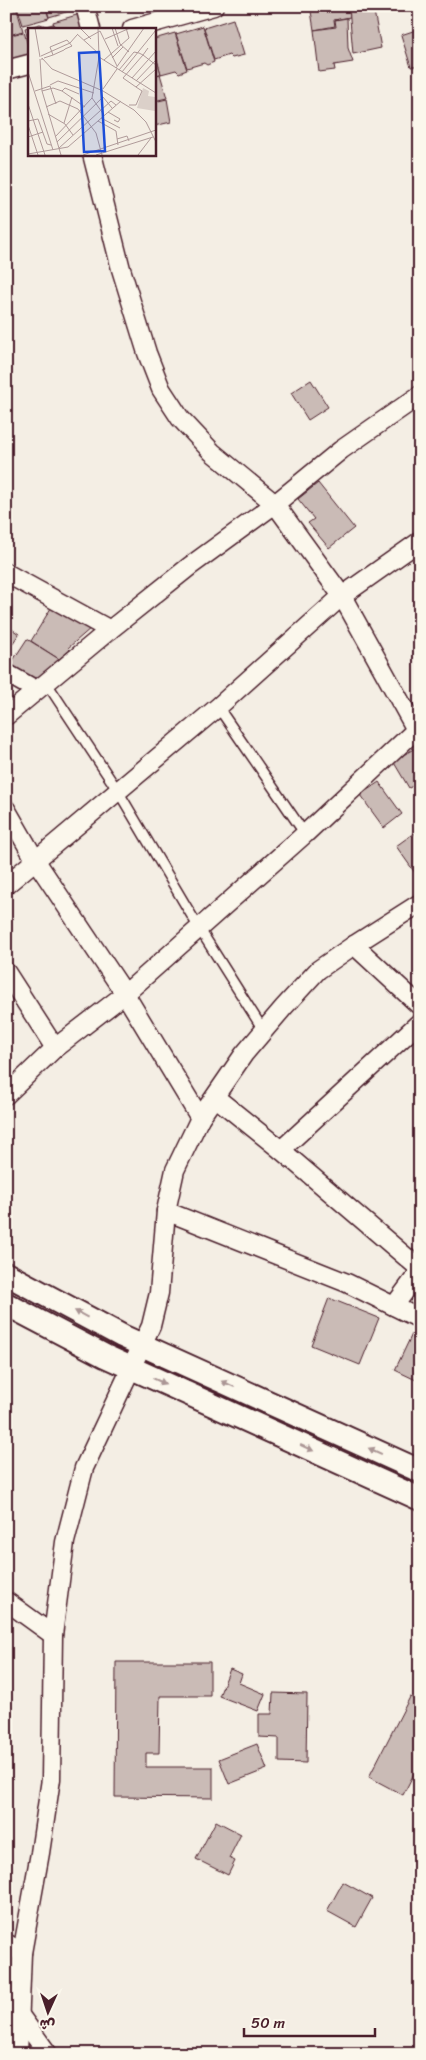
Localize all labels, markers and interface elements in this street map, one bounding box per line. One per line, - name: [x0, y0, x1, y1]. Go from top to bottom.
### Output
- inset map: [28, 28, 155, 155]
- one-way arrow: [73, 1310, 88, 1318]
- one-way arrow: [152, 1377, 166, 1385]
- one-way arrow: [220, 1379, 235, 1388]
- one-way arrow: [300, 1444, 314, 1452]
- one-way arrow: [368, 1447, 382, 1455]
- north arrow: [22, 1988, 72, 2038]
- scale bar: [244, 2005, 375, 2037]
- text: 50 m: [251, 2010, 286, 2036]
- text: ش: [39, 2012, 56, 2037]

